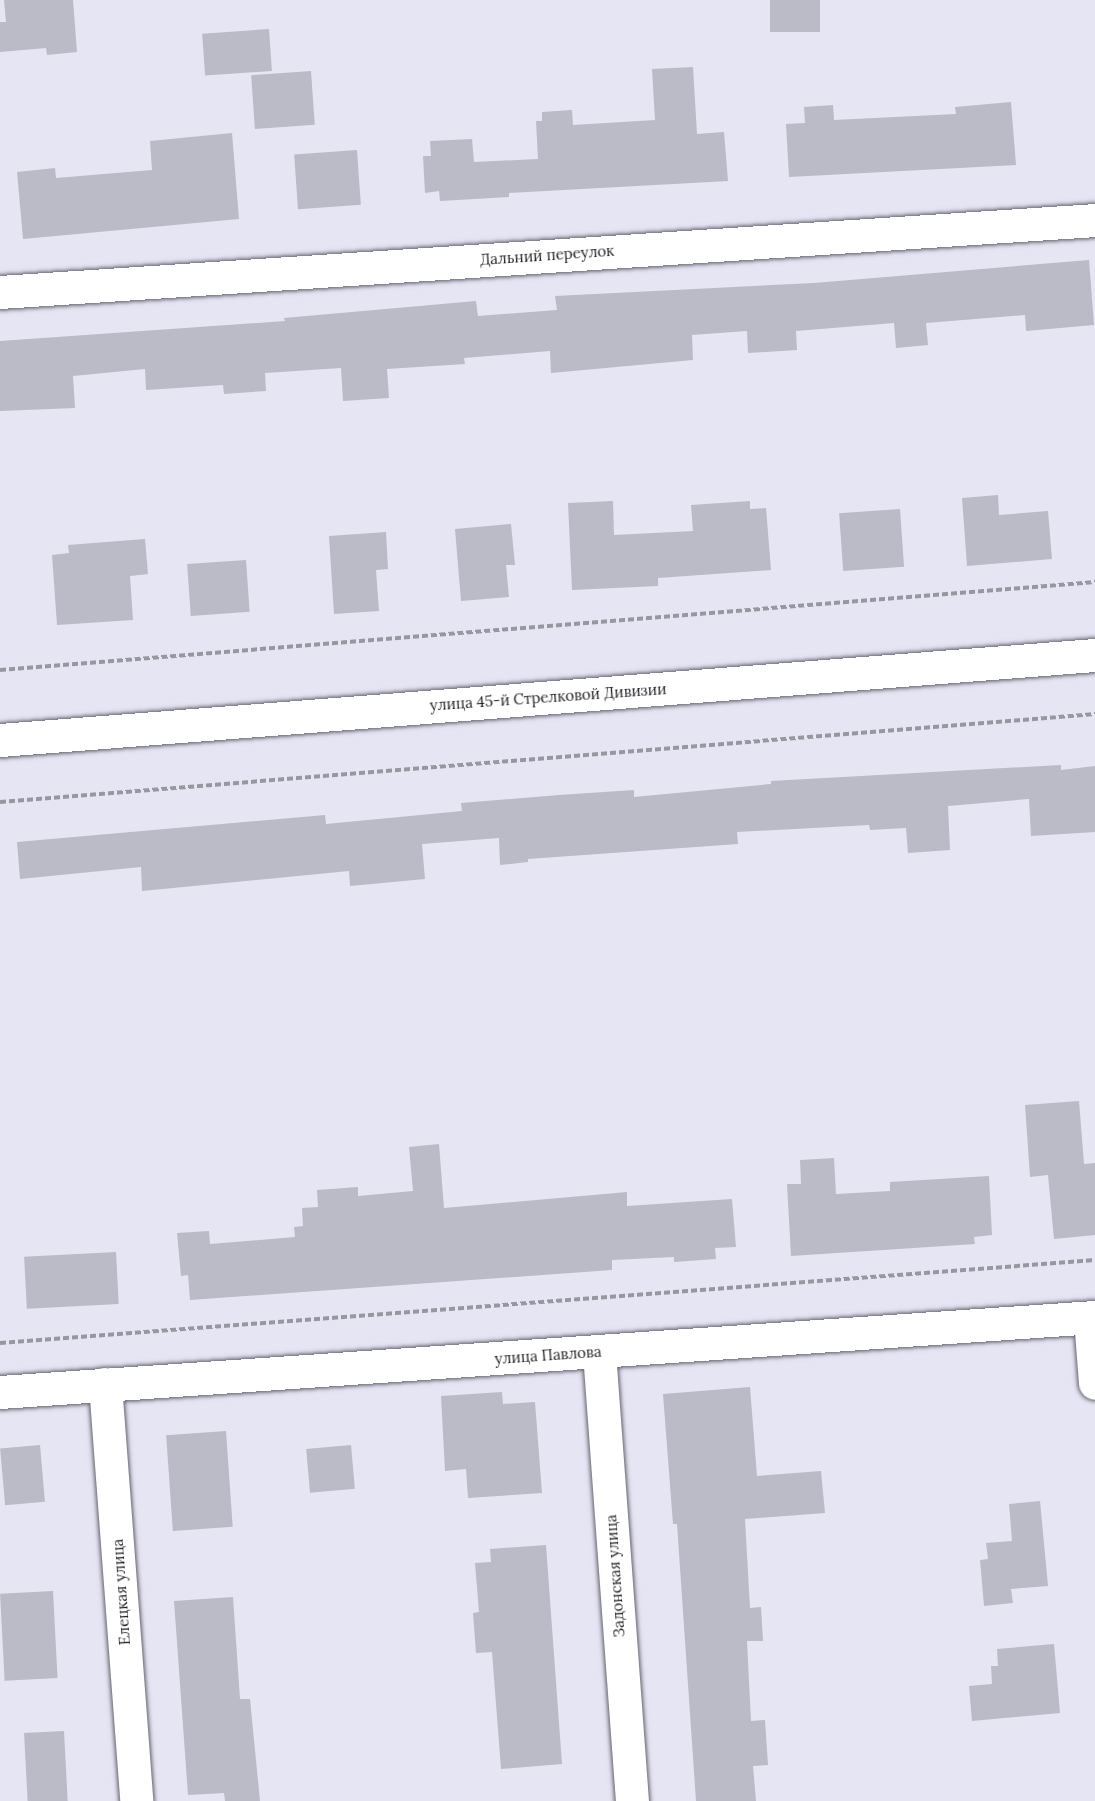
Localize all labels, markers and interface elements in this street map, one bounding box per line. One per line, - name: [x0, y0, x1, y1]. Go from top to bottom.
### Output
- street label: Дальний переулок: [479, 241, 615, 269]
- street label: улица 45-й Стрелковой Дивизии: [429, 680, 667, 714]
- street label: улица Павлова: [494, 1342, 602, 1368]
- street label: Задонская улица: [602, 1514, 628, 1638]
- street label: Елецкая улица: [108, 1538, 134, 1646]

